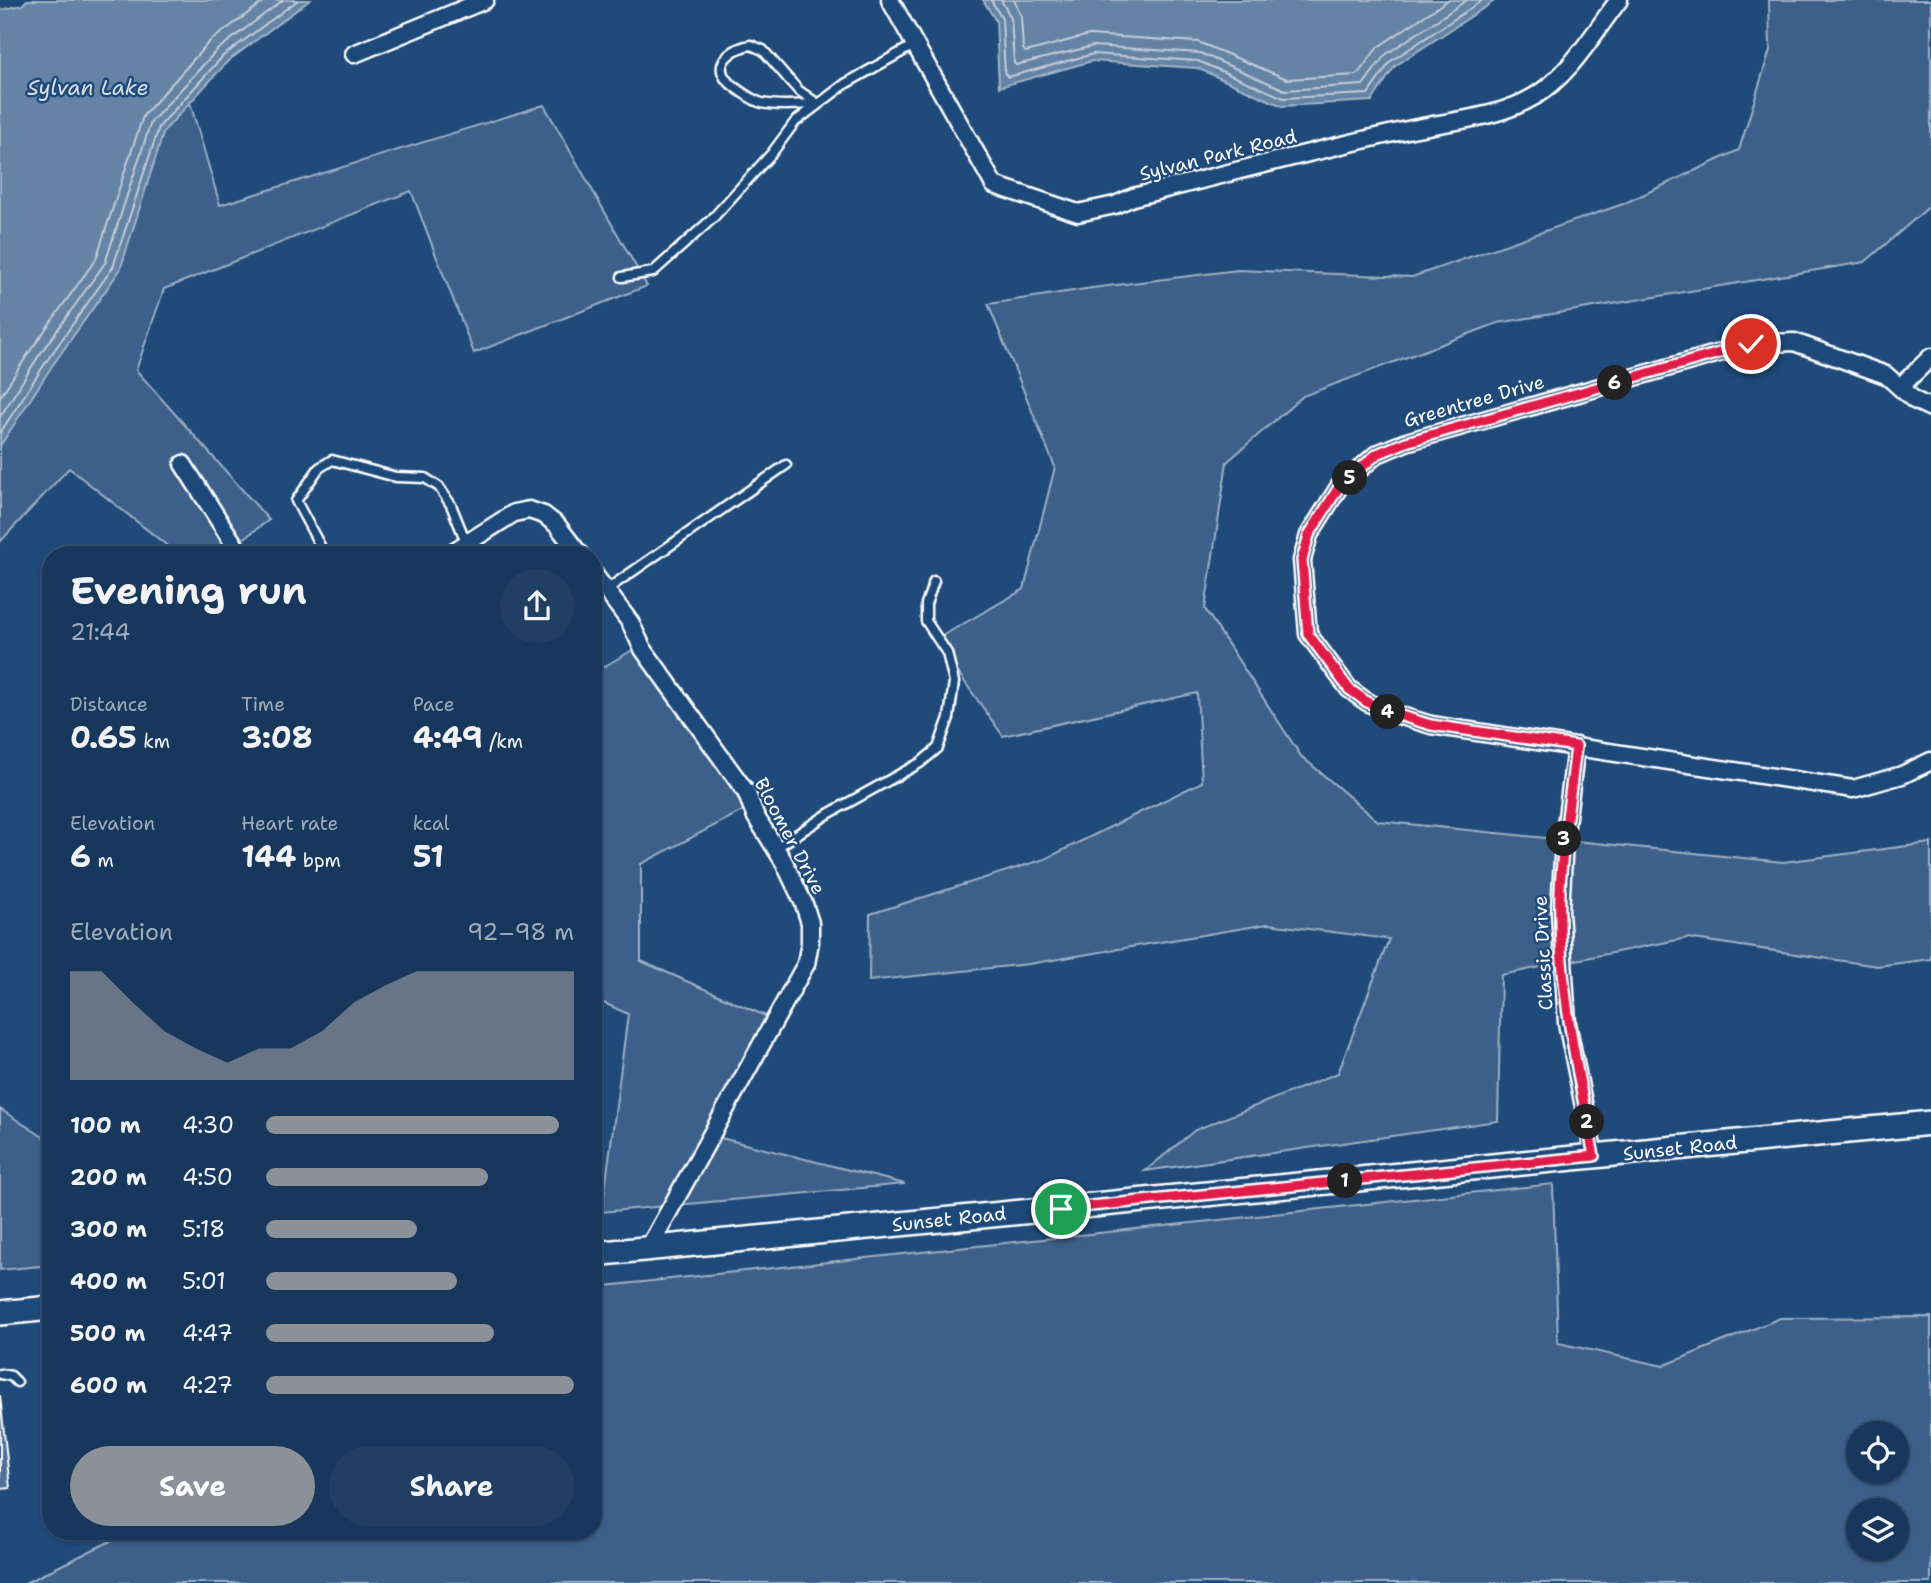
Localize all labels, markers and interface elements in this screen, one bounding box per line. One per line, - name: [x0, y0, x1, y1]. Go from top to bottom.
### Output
- water label: Sylvan Lake: [27, 74, 149, 102]
- street label: Sylvan Park Road: [1137, 123, 1299, 187]
- pin: [1721, 314, 1781, 374]
- icon: check: [1732, 325, 1770, 363]
- pin: 6: [1598, 366, 1632, 400]
- street label: Greentree Drive: [1401, 369, 1547, 433]
- text: 6: [1608, 370, 1621, 395]
- pin: 5: [1332, 461, 1368, 496]
- text: 5: [1344, 465, 1355, 490]
- text: Evening run: [70, 565, 307, 616]
- button: share: [500, 569, 574, 643]
- text: 21:44: [70, 617, 130, 647]
- text: Distance: [70, 692, 148, 717]
- text: Time: [241, 692, 285, 717]
- text: Pace: [413, 692, 454, 717]
- pin: 4: [1370, 694, 1406, 730]
- text: 4: [1381, 699, 1394, 724]
- text: 0.65: [70, 717, 137, 758]
- text: 3:08: [241, 717, 313, 758]
- text: 4:49: [413, 717, 483, 758]
- text: km: [137, 729, 170, 754]
- text: /km: [483, 729, 523, 754]
- street label: Bloomer Drive: [749, 773, 831, 899]
- text: Elevation: [70, 811, 155, 836]
- text: Heart rate: [241, 811, 338, 836]
- text: kcal: [413, 811, 450, 836]
- pin: 3: [1546, 822, 1582, 856]
- text: 3: [1557, 826, 1570, 851]
- text: 6: [70, 836, 91, 877]
- text: 144: [241, 836, 296, 877]
- text: 51: [413, 836, 444, 877]
- text: m: [91, 848, 114, 873]
- text: bpm: [296, 848, 341, 873]
- street label: Classic Drive: [1528, 895, 1558, 1011]
- text: Elevation: [70, 917, 173, 947]
- text: 92–98 m: [467, 917, 574, 947]
- pin: 2: [1570, 1104, 1604, 1140]
- text: 2: [1580, 1109, 1593, 1134]
- text: 100 m: [70, 1110, 141, 1140]
- text: 4:30: [182, 1110, 234, 1140]
- street label: Sunset Road: [1622, 1130, 1738, 1166]
- text: 200 m: [70, 1162, 147, 1192]
- text: 4:50: [182, 1162, 233, 1192]
- pin: 1: [1328, 1164, 1362, 1198]
- text: 1: [1340, 1168, 1349, 1193]
- pin: [1031, 1179, 1091, 1239]
- icon: arrive: [1042, 1190, 1080, 1228]
- street label: Sunset Road: [891, 1201, 1007, 1237]
- text: 300 m: [70, 1214, 147, 1244]
- text: 5:18: [182, 1214, 225, 1244]
- text: 400 m: [70, 1266, 147, 1296]
- text: 5:01: [182, 1266, 226, 1296]
- text: 500 m: [70, 1318, 145, 1348]
- text: 4:47: [182, 1318, 233, 1348]
- text: 600 m: [70, 1370, 147, 1400]
- text: 4:27: [182, 1370, 233, 1400]
- map controls: [1846, 1421, 1909, 1561]
- button: locate: [1846, 1421, 1909, 1484]
- button: Save: [70, 1446, 315, 1526]
- button: Share: [329, 1446, 574, 1526]
- button: layers: [1846, 1498, 1909, 1561]

